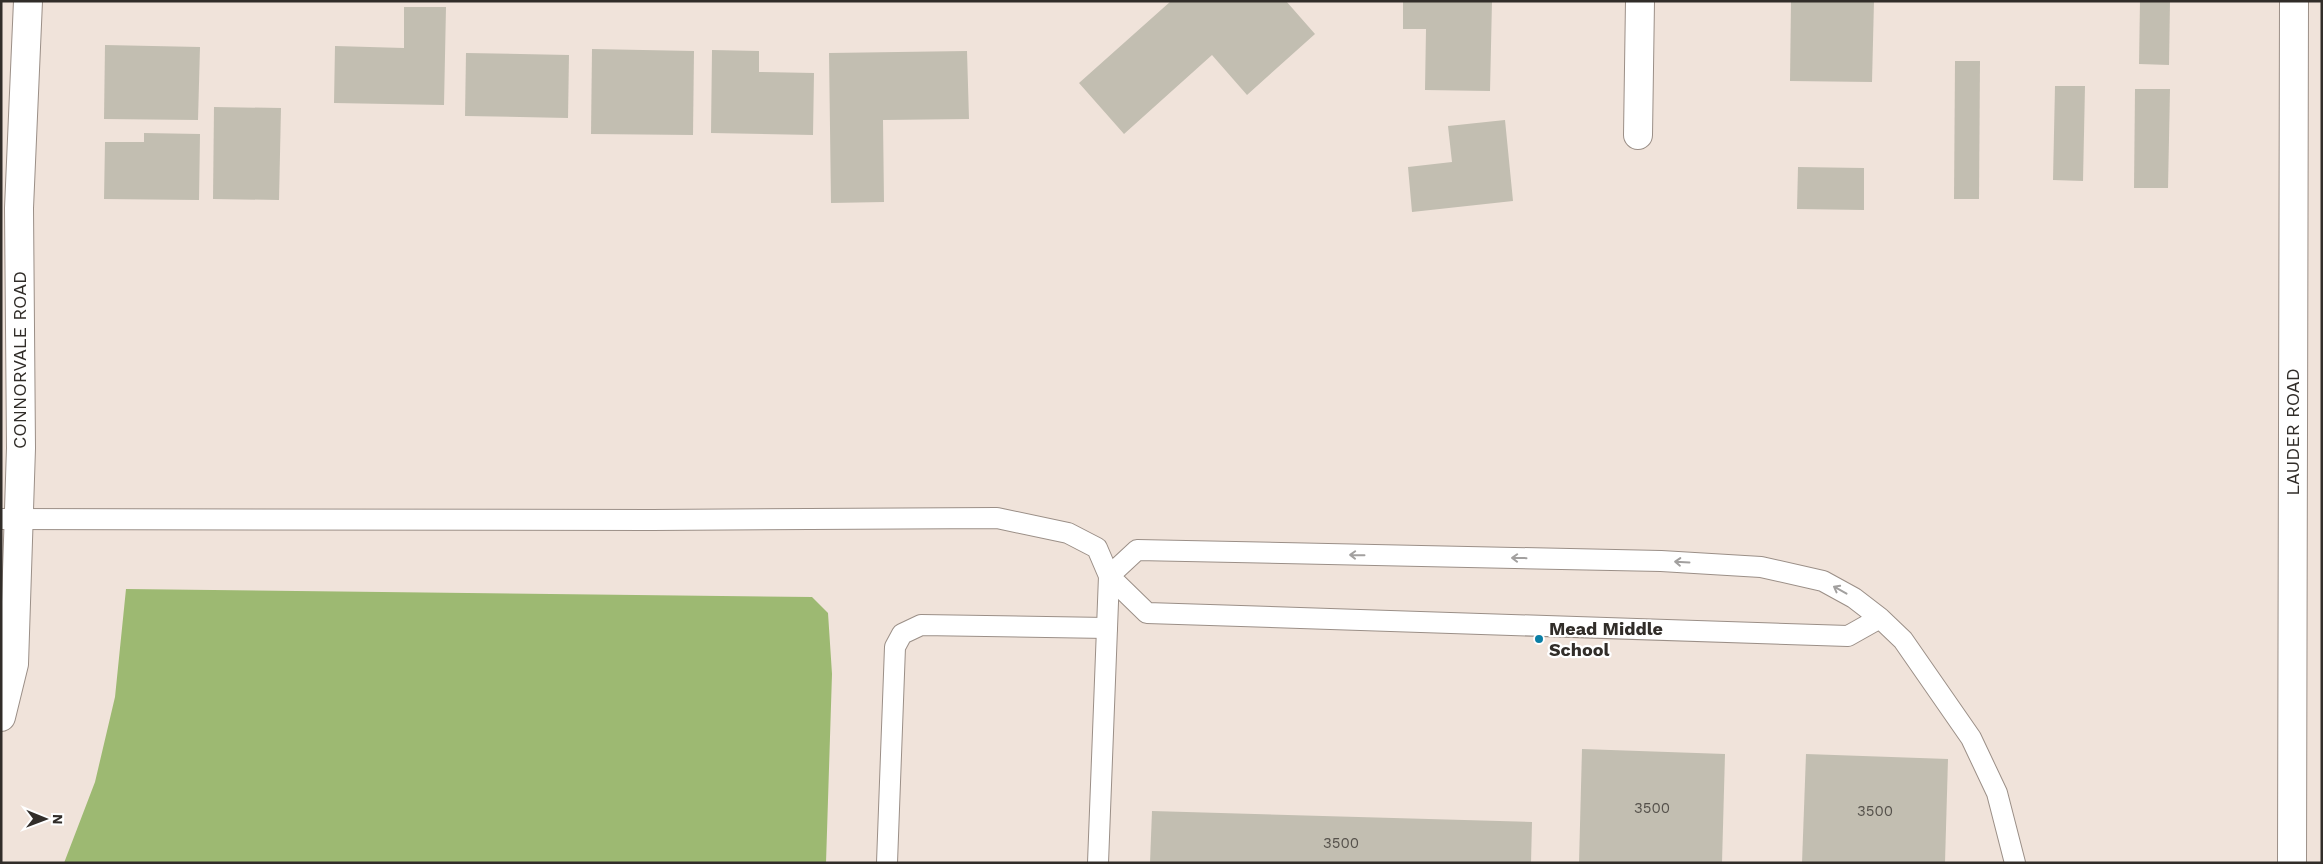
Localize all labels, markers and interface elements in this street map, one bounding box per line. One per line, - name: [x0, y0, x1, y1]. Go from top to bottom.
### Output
- street label: CONNORVALE ROAD: [9, 271, 30, 449]
- street label: LAUDER ROAD: [2282, 368, 2303, 496]
- one-way arrow: [1349, 550, 1365, 560]
- one-way arrow: [1511, 554, 1527, 563]
- one-way arrow: [1674, 558, 1690, 567]
- one-way arrow: [1833, 585, 1848, 594]
- place label: Mead Middle School: [1549, 618, 1663, 660]
- marker: Mead Middle School: [1533, 633, 1545, 645]
- north arrow: [20, 794, 70, 844]
- house number: 3500: [1634, 799, 1670, 817]
- house number: 3500: [1857, 802, 1893, 820]
- text: N: [50, 814, 66, 825]
- house number: 3500: [1323, 834, 1359, 852]

